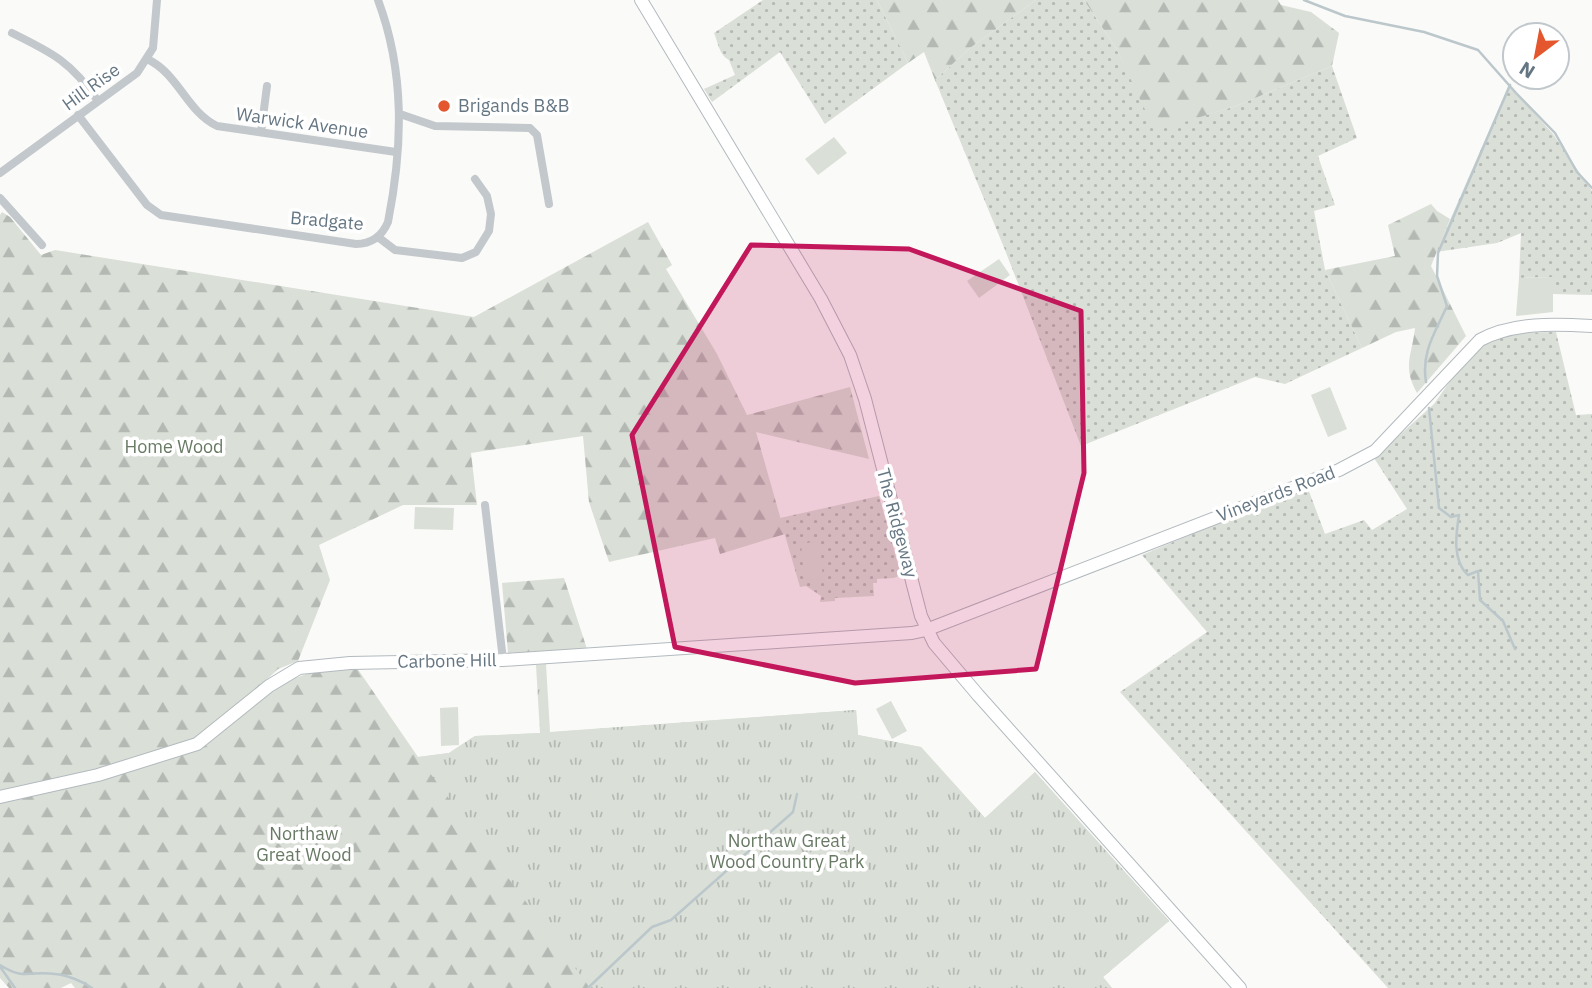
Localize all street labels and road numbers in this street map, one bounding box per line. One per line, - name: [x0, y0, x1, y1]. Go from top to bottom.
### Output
- street label: Hill Rise: [57, 58, 124, 115]
- street label: Warwick Avenue: [234, 102, 370, 143]
- street label: Bradgate: [289, 206, 365, 235]
- street label: Vineyards Road: [1213, 460, 1338, 527]
- street label: The Ridgeway: [872, 466, 923, 580]
- street label: Carbone Hill: [397, 648, 497, 673]

